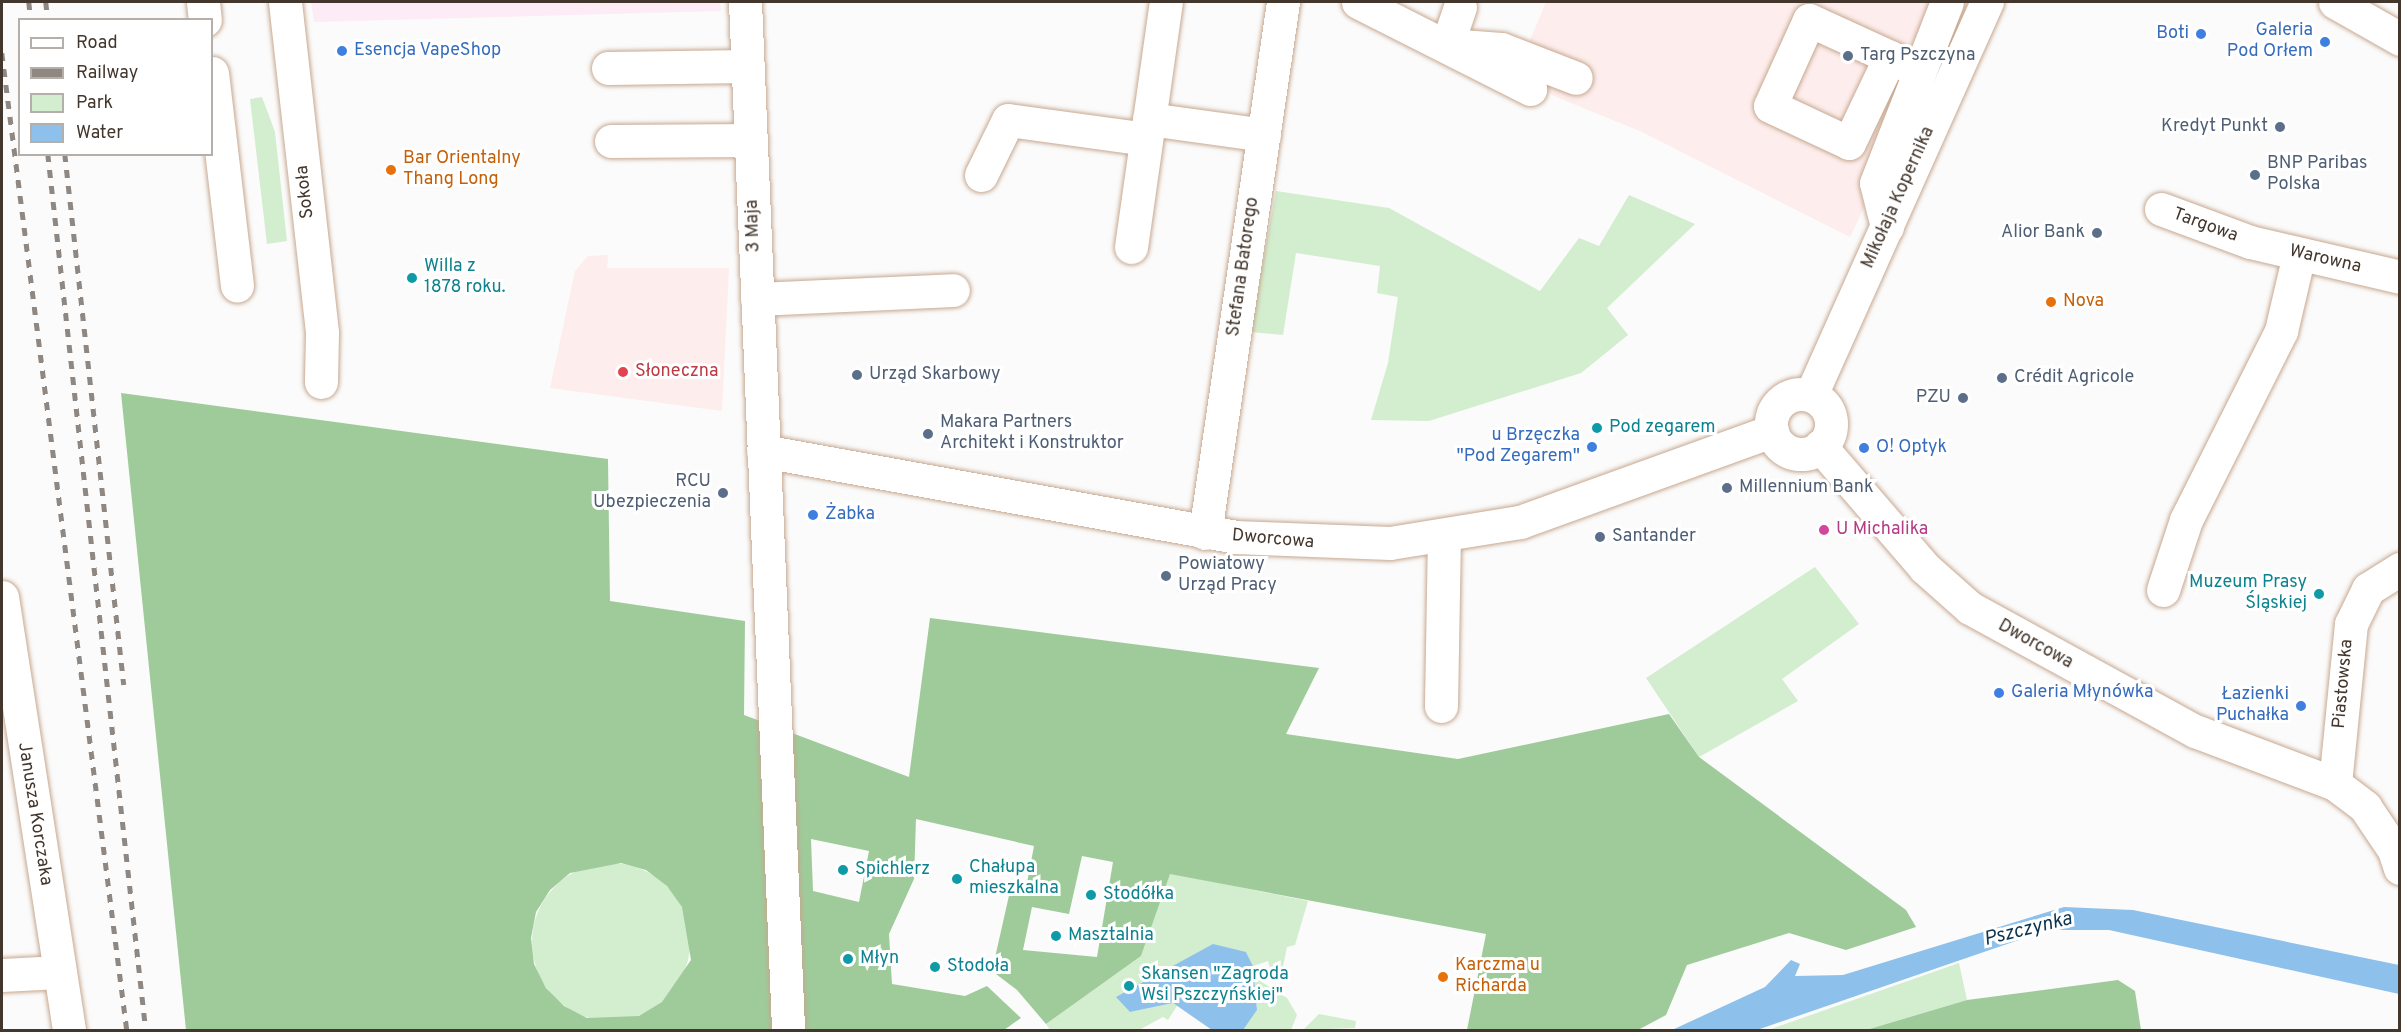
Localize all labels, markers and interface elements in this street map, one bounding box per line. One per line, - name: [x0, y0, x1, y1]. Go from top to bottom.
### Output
- legend: [18, 18, 213, 156]
- place label: Galeria Pod Orłem: [2227, 21, 2313, 63]
- place label: Boti: [2156, 23, 2189, 45]
- marker: Boti: [2194, 27, 2208, 41]
- text: Road: [76, 32, 118, 55]
- marker: Galeria Pod Orłem: [2318, 35, 2332, 49]
- place label: Esencja VapeShop: [354, 40, 502, 62]
- marker: Esencja VapeShop: [335, 44, 349, 58]
- place label: Targ Pszczyna: [1860, 45, 1975, 67]
- marker: Targ Pszczyna: [1841, 49, 1855, 63]
- text: Railway: [76, 62, 138, 85]
- text: Park: [76, 92, 113, 115]
- place label: Kredyt Punkt: [2161, 116, 2268, 138]
- marker: Kredyt Punkt: [2273, 120, 2287, 134]
- text: Water: [76, 122, 123, 145]
- street label: Mikołaja Kopernika: [1858, 124, 1940, 272]
- place label: Bar Orientalny Thang Long: [403, 149, 521, 192]
- place label: BNP Paribas Polska: [2267, 154, 2367, 196]
- marker: Bar Orientalny Thang Long: [384, 163, 398, 177]
- street label: Sokoła: [292, 164, 320, 220]
- marker: BNP Paribas Polska: [2248, 168, 2262, 182]
- street label: Stefana Batorego: [1224, 196, 1264, 338]
- street label: 3 Maja: [742, 199, 766, 253]
- street label: Targowa: [2170, 204, 2240, 248]
- place label: Alior Bank: [2001, 222, 2085, 244]
- marker: Alior Bank: [2090, 226, 2104, 240]
- street label: Warowna: [2287, 241, 2363, 279]
- place label: Willa z 1878 roku.: [424, 257, 506, 300]
- marker: Willa z 1878 roku.: [405, 271, 419, 285]
- place label: Nova: [2063, 291, 2104, 313]
- marker: Nova: [2044, 295, 2058, 309]
- place label: Słoneczna: [635, 361, 718, 383]
- place label: Urząd Skarbowy: [869, 364, 1001, 386]
- marker: Słoneczna: [616, 365, 630, 379]
- place label: Crédit Agricole: [2014, 367, 2135, 389]
- marker: Urząd Skarbowy: [850, 368, 864, 382]
- marker: Crédit Agricole: [1995, 371, 2009, 385]
- place label: PZU: [1916, 387, 1951, 409]
- marker: PZU: [1956, 391, 1970, 405]
- place label: Makara Partners Architekt i Konstruktor: [940, 413, 1124, 456]
- place label: Pod zegarem: [1609, 417, 1716, 439]
- marker: Pod zegarem: [1590, 421, 1604, 435]
- place label: u Brzęczka "Pod Zegarem": [1456, 426, 1580, 468]
- marker: Makara Partners Architekt i Konstruktor: [921, 427, 935, 441]
- place label: O! Optyk: [1876, 437, 1947, 459]
- marker: u Brzęczka "Pod Zegarem": [1585, 440, 1599, 454]
- marker: O! Optyk: [1857, 441, 1871, 455]
- place label: RCU Ubezpieczenia: [593, 472, 711, 514]
- place label: Millennium Bank: [1739, 477, 1874, 499]
- marker: Millennium Bank: [1720, 481, 1734, 495]
- marker: RCU Ubezpieczenia: [716, 486, 730, 500]
- place label: Żabka: [825, 504, 875, 526]
- marker: Żabka: [806, 508, 820, 522]
- place label: U Michalika: [1836, 519, 1928, 541]
- marker: U Michalika: [1817, 523, 1831, 537]
- street label: Dworcowa: [1231, 526, 1315, 554]
- place label: Santander: [1612, 526, 1696, 548]
- marker: Santander: [1593, 530, 1607, 544]
- place label: Powiatowy Urząd Pracy: [1178, 555, 1277, 598]
- marker: Powiatowy Urząd Pracy: [1159, 569, 1173, 583]
- place label: Muzeum Prasy Śląskiej: [2189, 573, 2307, 616]
- marker: Muzeum Prasy Śląskiej: [2312, 587, 2326, 601]
- street label: Dworcowa: [1994, 616, 2076, 674]
- street label: Piastowska: [2329, 638, 2359, 730]
- place label: Galeria Młynówka: [2011, 682, 2153, 704]
- place label: Łazienki Puchałka: [2216, 685, 2289, 728]
- marker: Galeria Młynówka: [1992, 686, 2006, 700]
- marker: Łazienki Puchałka: [2294, 699, 2308, 713]
- street label: Janusza Korczaka: [12, 741, 56, 887]
- place label: Chałupa mieszkalna: [969, 858, 1059, 900]
- place label: Spichlerz: [855, 859, 930, 881]
- marker: Spichlerz: [836, 863, 850, 877]
- marker: Chałupa mieszkalna: [950, 872, 964, 886]
- place label: Stodółka: [1103, 884, 1174, 906]
- marker: Stodółka: [1084, 888, 1098, 902]
- water label: Pszczynka: [1981, 907, 2075, 953]
- place label: Masztalnia: [1068, 925, 1154, 947]
- marker: Masztalnia: [1049, 929, 1063, 943]
- place label: Młyn: [860, 948, 899, 970]
- marker: Młyn: [841, 952, 855, 966]
- place label: Stodoła: [947, 956, 1009, 978]
- place label: Karczma u Richarda: [1455, 956, 1540, 998]
- marker: Stodoła: [928, 960, 942, 974]
- place label: Skansen "Zagroda Wsi Pszczyńskiej": [1141, 965, 1289, 1008]
- marker: Karczma u Richarda: [1436, 970, 1450, 984]
- marker: Skansen "Zagroda Wsi Pszczyńskiej": [1122, 979, 1136, 993]

